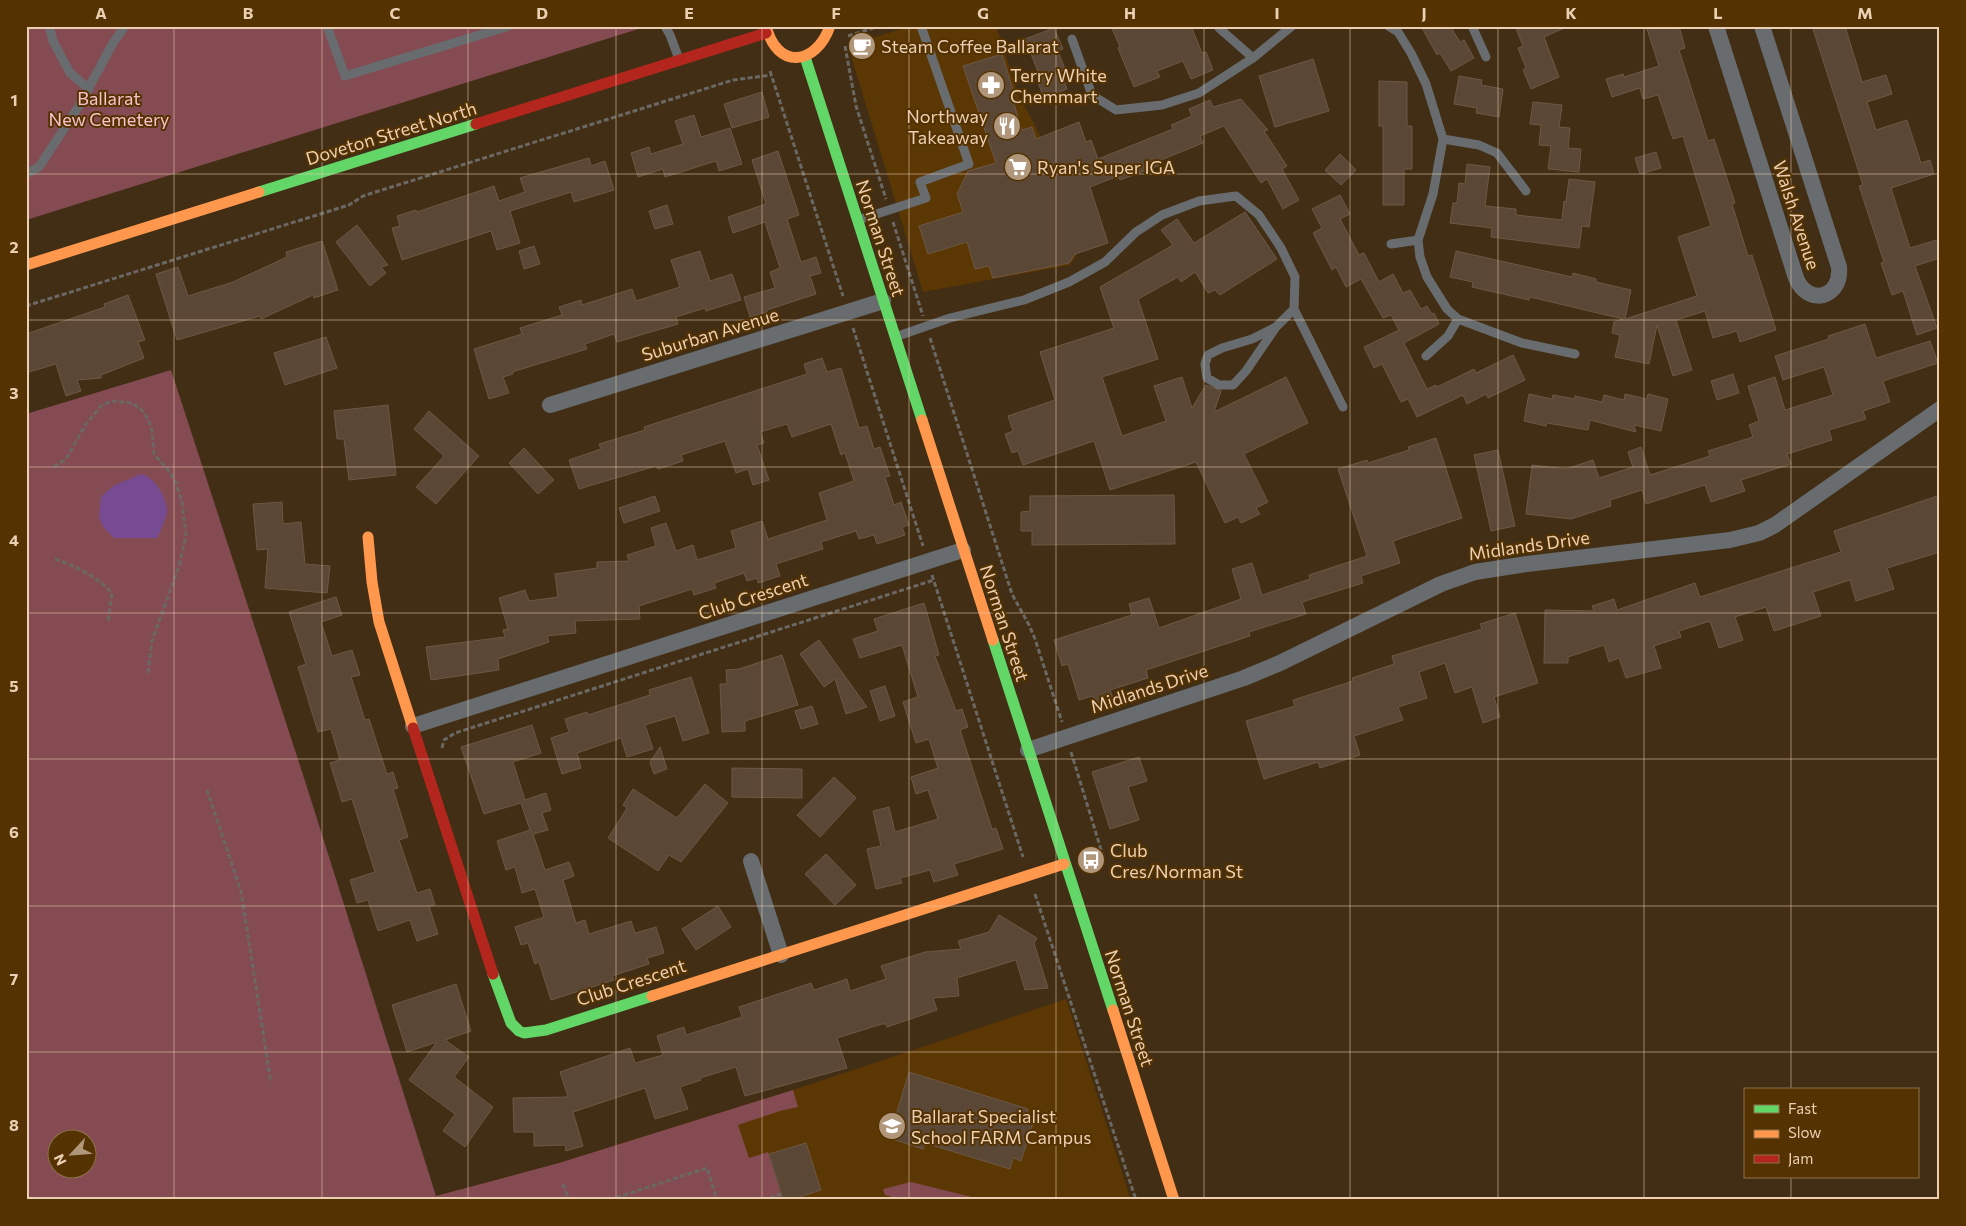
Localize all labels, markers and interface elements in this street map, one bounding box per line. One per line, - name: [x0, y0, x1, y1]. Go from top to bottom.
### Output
- text: A: [95, 3, 107, 22]
- text: B: [243, 3, 254, 22]
- text: C: [390, 3, 401, 22]
- text: D: [536, 3, 548, 22]
- text: E: [684, 3, 694, 22]
- text: F: [831, 3, 841, 22]
- text: G: [977, 3, 989, 22]
- text: H: [1124, 3, 1136, 22]
- text: I: [1274, 3, 1280, 22]
- text: J: [1421, 3, 1427, 22]
- text: K: [1565, 3, 1577, 22]
- text: L: [1713, 3, 1723, 22]
- text: M: [1857, 3, 1873, 22]
- cafe icon: Steam Coffee Ballarat: [847, 31, 877, 61]
- place label: Steam Coffee Ballarat: [881, 35, 1059, 57]
- place label: Terry White Chemmart: [1010, 64, 1107, 107]
- pharmacy icon: Terry White Chemmart: [976, 70, 1006, 100]
- park label: Ballarat New Cemetery: [49, 87, 169, 130]
- text: 1: [10, 90, 18, 109]
- street label: Doveton Street North: [303, 97, 479, 169]
- place label: Northway Takeaway: [906, 105, 988, 148]
- restaurant icon: Northway Takeaway: [992, 111, 1022, 141]
- supermarket icon: Ryan's Super IGA: [1003, 152, 1033, 182]
- place label: Ryan's Super IGA: [1037, 156, 1175, 178]
- street label: Walsh Avenue: [1769, 158, 1825, 272]
- street label: Norman Street: [852, 177, 910, 299]
- text: 2: [9, 237, 19, 256]
- street label: Suburban Avenue: [639, 303, 781, 365]
- text: 3: [9, 383, 19, 402]
- street label: Midlands Drive: [1467, 526, 1591, 564]
- text: 4: [9, 530, 19, 549]
- street label: Norman Street: [976, 562, 1034, 684]
- street label: Club Crescent: [695, 568, 811, 624]
- street label: Midlands Drive: [1088, 659, 1210, 717]
- text: 5: [9, 676, 19, 695]
- text: 6: [9, 822, 19, 841]
- place label: Club Cres/Norman St: [1110, 839, 1243, 882]
- bus stop icon: Club Cres/Norman St: [1076, 845, 1106, 875]
- street label: Norman Street: [1101, 947, 1159, 1069]
- street label: Club Crescent: [573, 954, 689, 1010]
- text: 7: [10, 969, 19, 988]
- legend: [1744, 1088, 1918, 1178]
- text: Fast: [1788, 1099, 1817, 1117]
- place label: Ballarat Specialist School FARM Campus: [911, 1105, 1091, 1148]
- school or university icon: Ballarat Specialist School FARM Campus: [877, 1111, 907, 1141]
- text: 8: [9, 1115, 19, 1134]
- text: Slow: [1788, 1123, 1821, 1141]
- north arrow: [48, 1128, 98, 1178]
- text: Jam: [1788, 1149, 1813, 1167]
- text: N: [50, 1151, 70, 1168]

